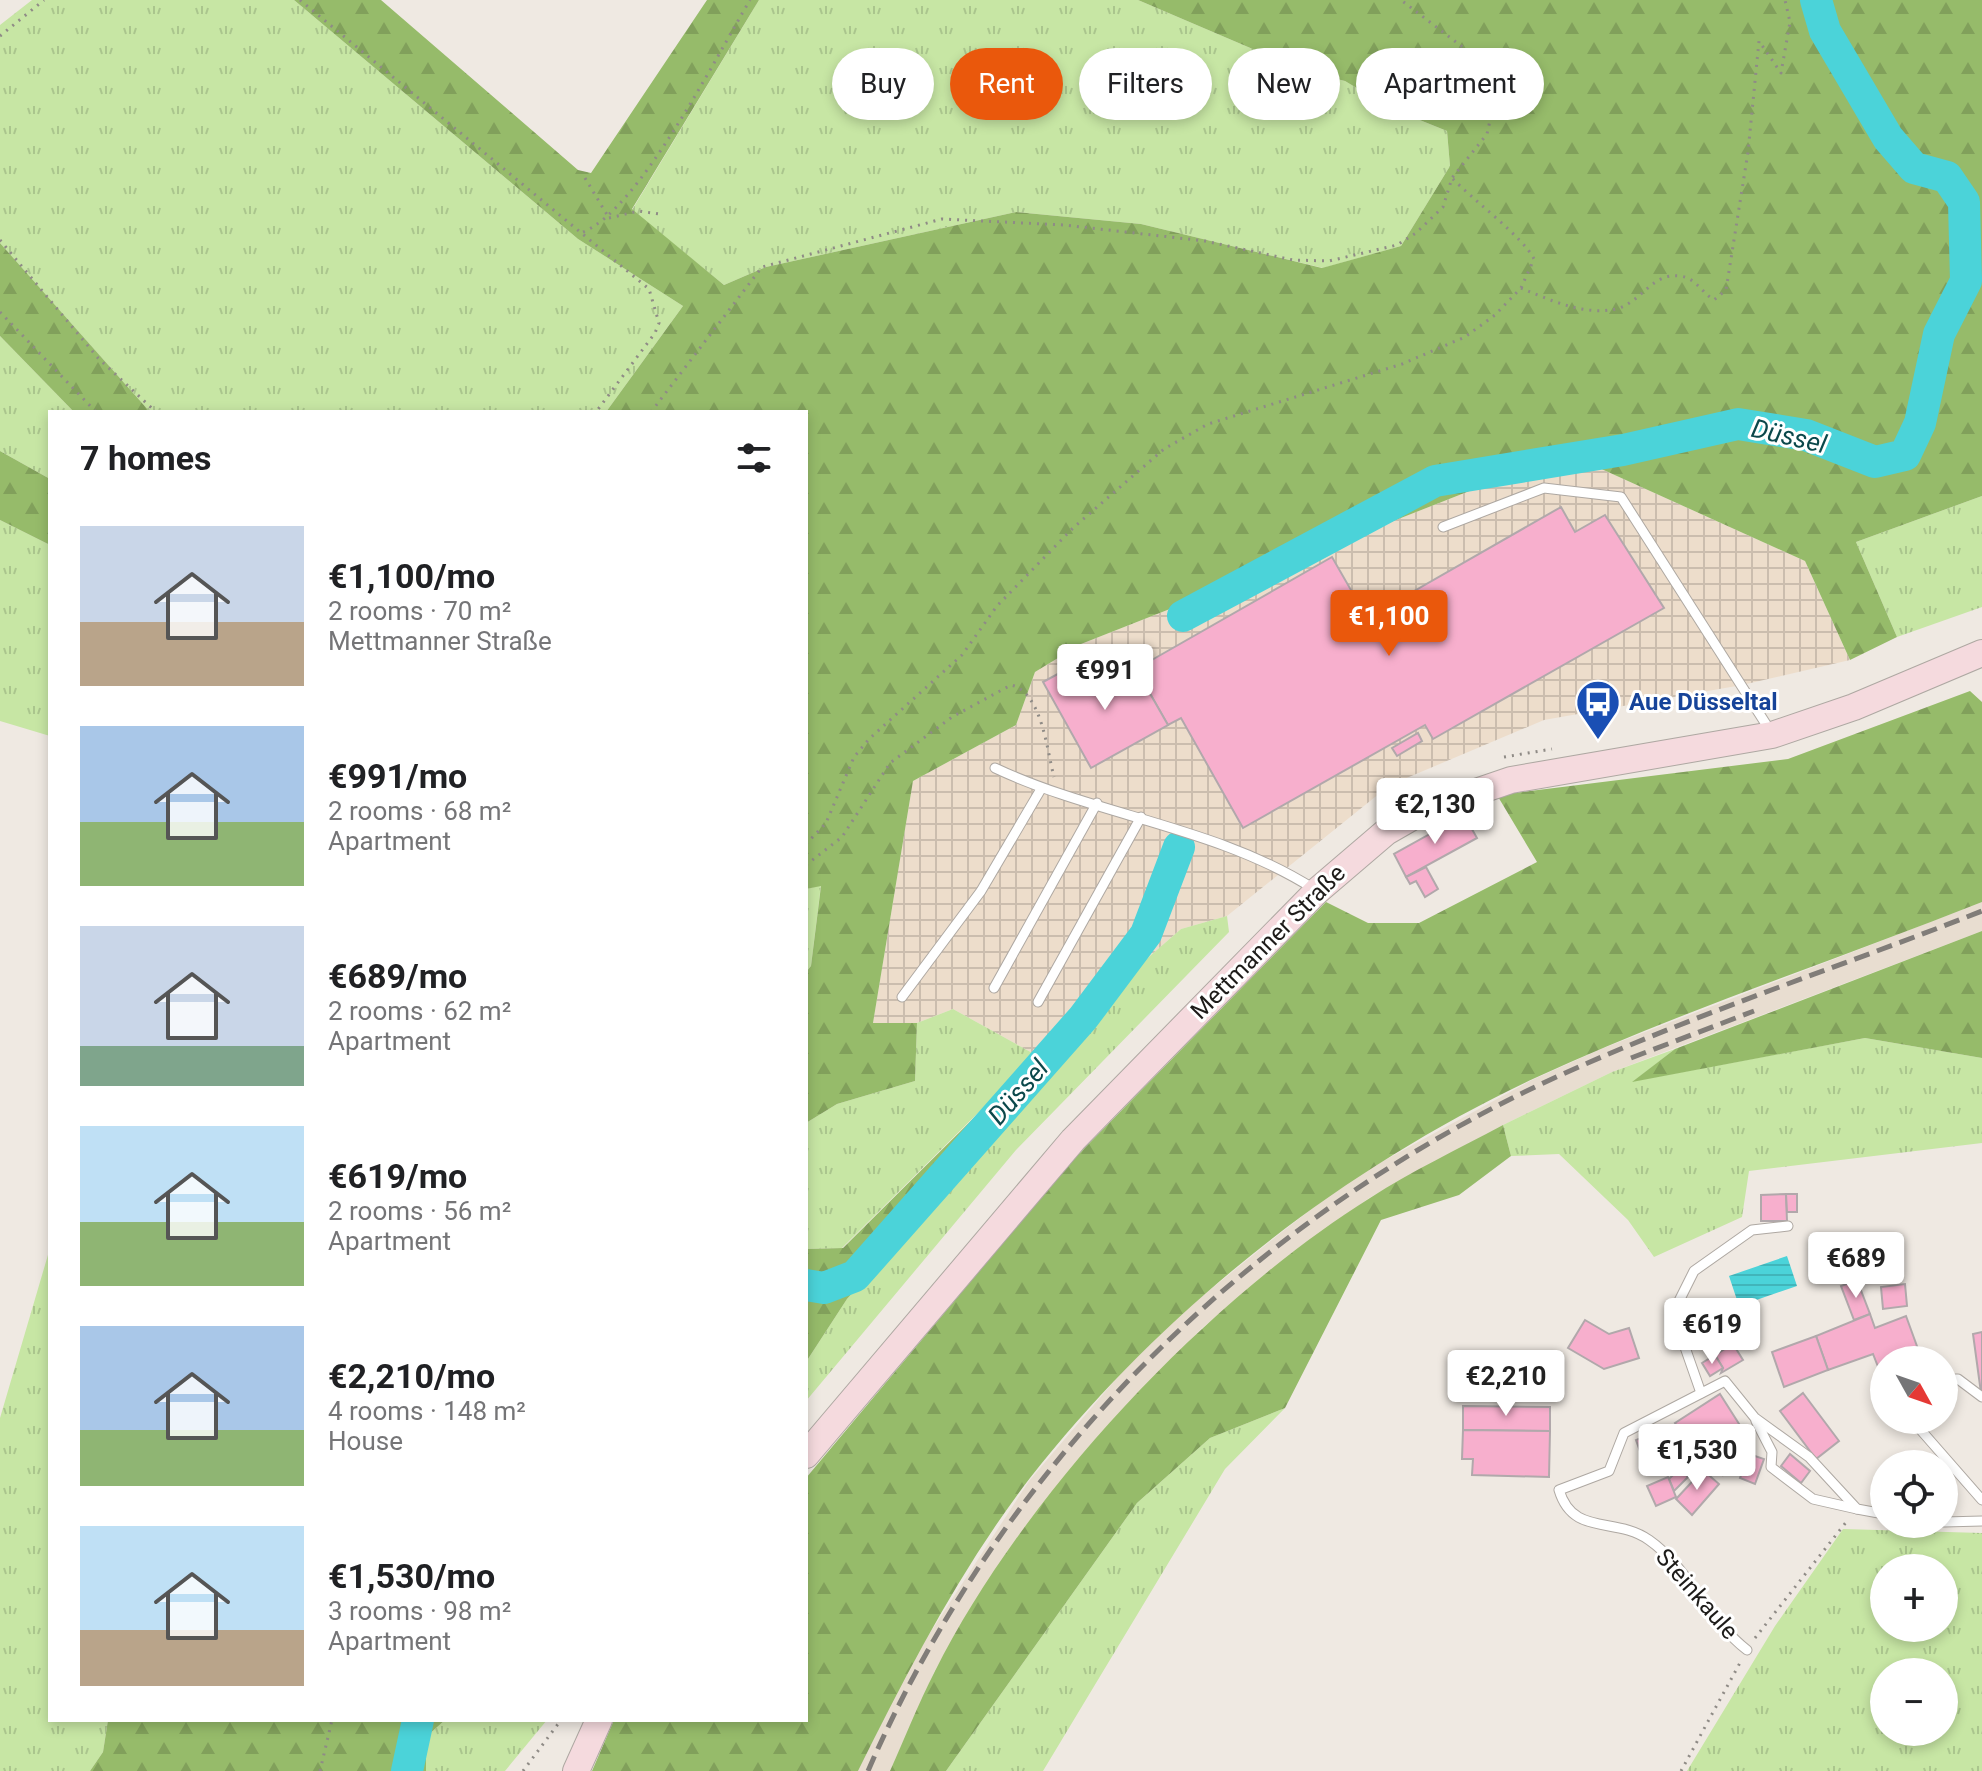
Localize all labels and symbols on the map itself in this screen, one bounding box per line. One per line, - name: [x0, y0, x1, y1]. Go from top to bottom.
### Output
- water label: Düssel: [1749, 413, 1830, 459]
- pin: €1,100: [1324, 590, 1454, 658]
- pin: €991: [1058, 644, 1152, 712]
- bus stop icon: Aue Düsseltal: [1574, 678, 1622, 741]
- place label: Aue Düsseltal: [1629, 688, 1778, 716]
- pin: €2,130: [1370, 778, 1500, 846]
- street label: Mettmanner Straße: [1185, 859, 1351, 1025]
- water label: Düssel: [982, 1053, 1055, 1131]
- pin: €689: [1809, 1232, 1903, 1300]
- pin: €619: [1665, 1298, 1759, 1366]
- north arrow: [1870, 1346, 1958, 1434]
- pin: €2,210: [1441, 1350, 1571, 1418]
- pin: €1,530: [1632, 1424, 1762, 1492]
- street label: Steinkaule: [1650, 1543, 1744, 1645]

